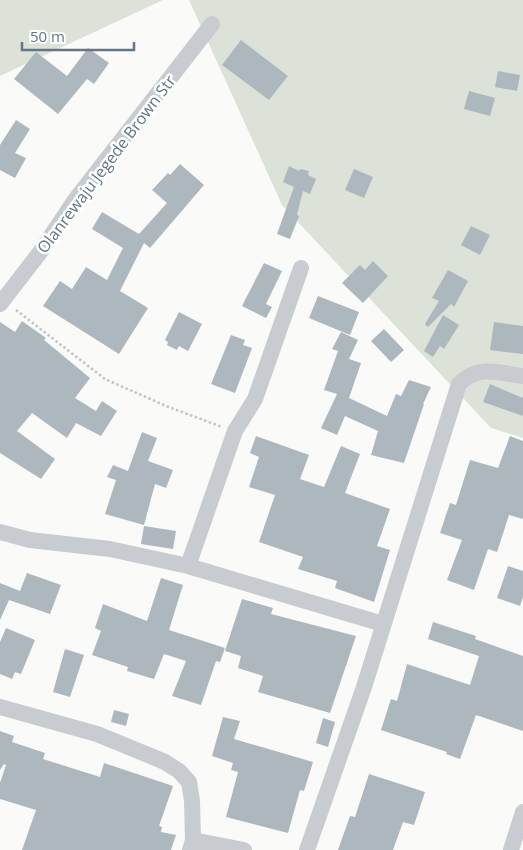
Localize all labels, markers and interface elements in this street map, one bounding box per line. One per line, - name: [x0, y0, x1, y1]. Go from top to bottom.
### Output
- scale bar: [22, 20, 135, 52]
- text: 50 m: [30, 26, 65, 46]
- street label: Olanrewaju Jegede Brown Str: [32, 70, 181, 258]

